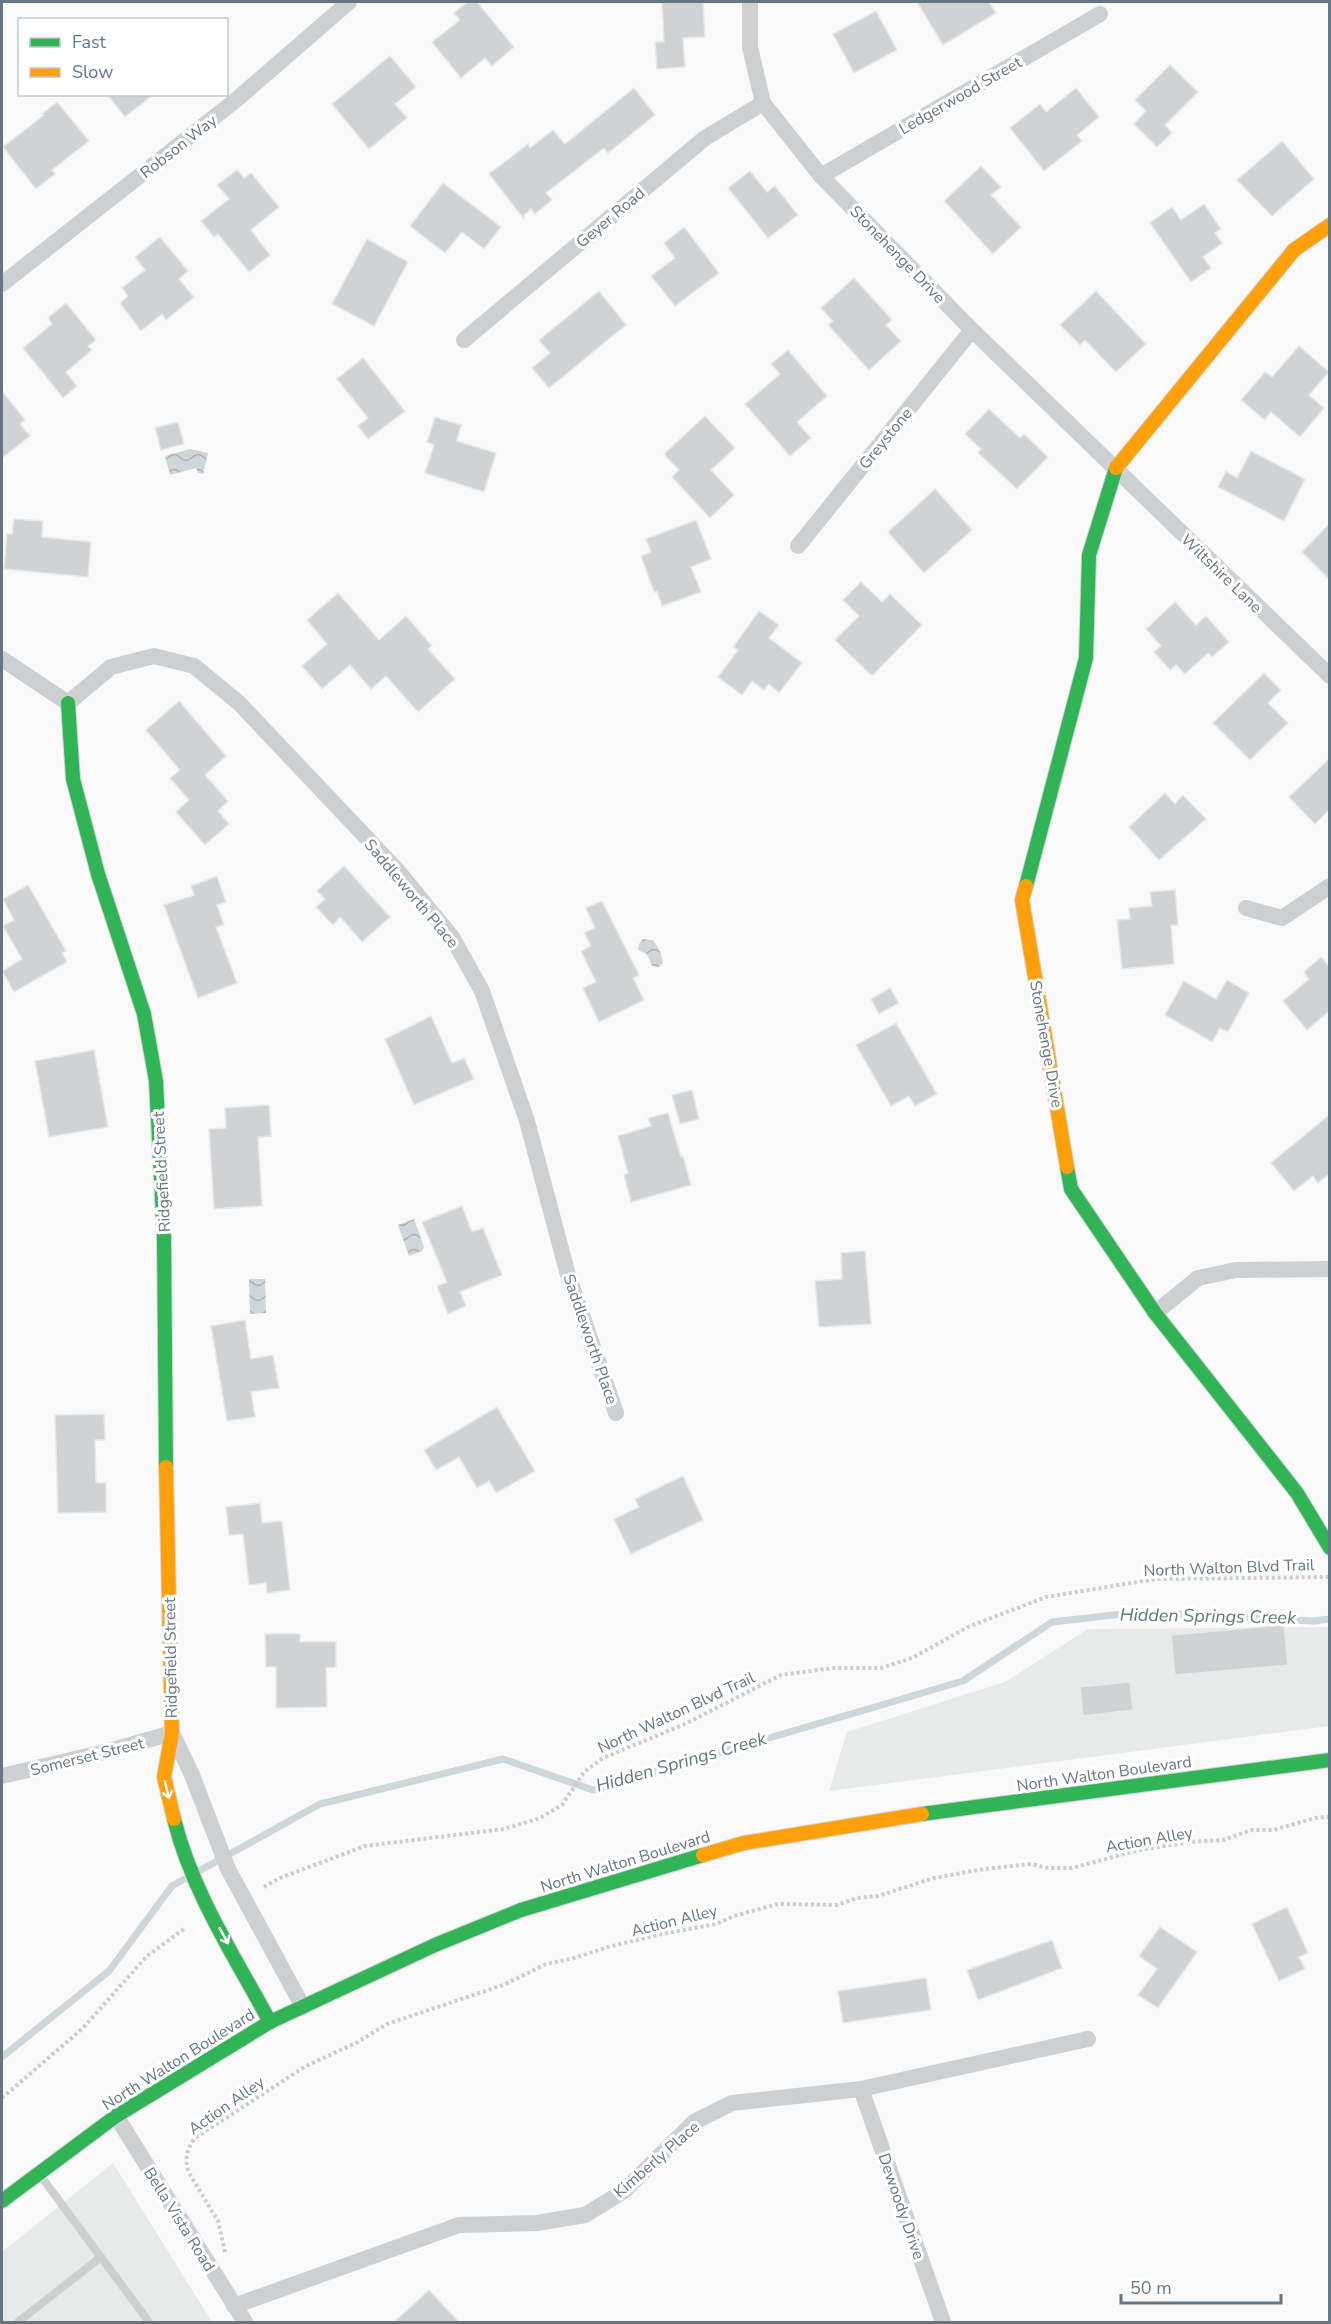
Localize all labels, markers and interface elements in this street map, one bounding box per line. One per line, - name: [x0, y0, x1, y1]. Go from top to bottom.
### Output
- legend: [18, 18, 228, 96]
- text: Fast: [72, 30, 107, 54]
- street label: Ledgerwood Street: [895, 51, 1026, 140]
- text: Slow: [72, 60, 113, 84]
- street label: Robson Way: [136, 109, 222, 184]
- street label: Geyer Road: [572, 182, 650, 253]
- street label: Stonehenge Drive: [845, 201, 950, 309]
- street label: Greystone: [854, 403, 917, 474]
- street label: Wiltshire Lane: [1176, 529, 1267, 618]
- street label: Saddleworth Place: [359, 834, 463, 953]
- street label: Stonehenge Drive: [1024, 979, 1068, 1109]
- street label: Ridgefield Street: [148, 1111, 176, 1233]
- street label: Saddleworth Place: [557, 1271, 623, 1407]
- street label: North Walton Blvd Trail: [1143, 1554, 1315, 1582]
- street label: Ridgefield Street: [159, 1597, 183, 1719]
- water label: Hidden Springs Creek: [1120, 1602, 1297, 1630]
- street label: North Walton Blvd Trail: [594, 1667, 759, 1759]
- water label: Hidden Springs Creek: [593, 1726, 770, 1798]
- street label: Somerset Street: [28, 1732, 147, 1782]
- street label: North Walton Boulevard: [1015, 1751, 1193, 1797]
- one-way arrow: [162, 1780, 173, 1800]
- street label: Action Alley: [1104, 1821, 1195, 1858]
- street label: North Walton Boulevard: [538, 1826, 713, 1898]
- street label: Action Alley: [629, 1899, 720, 1942]
- one-way arrow: [218, 1927, 230, 1944]
- street label: North Walton Boulevard: [98, 2004, 259, 2116]
- street label: Action Alley: [184, 2071, 270, 2140]
- street label: Kimberly Place: [609, 2116, 704, 2203]
- street label: Dewoody Drive: [873, 2150, 930, 2262]
- street label: Bella Vista Road: [138, 2163, 220, 2276]
- scale bar: [1121, 2267, 1282, 2305]
- text: 50 m: [1130, 2276, 1172, 2300]

